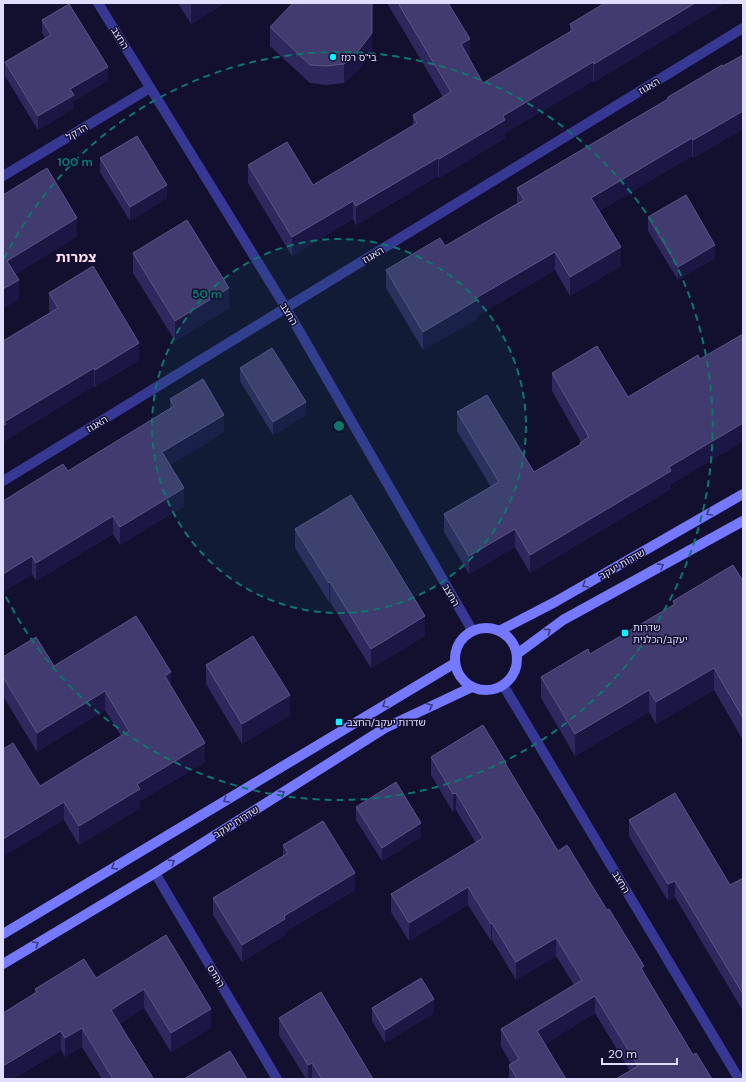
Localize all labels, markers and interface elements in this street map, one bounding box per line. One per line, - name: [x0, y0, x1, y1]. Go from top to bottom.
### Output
- street label: החצב: [108, 24, 132, 52]
- place label: בי"ס רמז: [341, 51, 377, 64]
- marker: בי"ס רמז: [328, 52, 338, 62]
- street label: האגוז: [636, 75, 662, 97]
- street label: הדקל: [64, 120, 90, 144]
- text: 100 m: [57, 154, 93, 170]
- street label: האגוז: [360, 244, 386, 266]
- district label: צמרות: [56, 248, 96, 266]
- text: 50 m: [192, 286, 222, 302]
- street label: החצב: [277, 300, 301, 328]
- street label: האגוז: [84, 413, 110, 435]
- centre of rings: [332, 419, 346, 433]
- one-way arrow: [706, 509, 713, 516]
- street label: שדרות יעקב: [597, 546, 647, 582]
- one-way arrow: [657, 564, 664, 571]
- street label: החצב: [439, 581, 463, 609]
- one-way arrow: [582, 581, 589, 588]
- place label: שדרות יעקב/הכלנית: [633, 621, 688, 646]
- marker: שדרות יעקב/הכלנית: [620, 628, 630, 638]
- one-way arrow: [544, 629, 551, 636]
- one-way arrow: [382, 700, 389, 707]
- one-way arrow: [426, 703, 434, 711]
- place label: שדרות יעקב/החצב: [347, 716, 426, 729]
- marker: שדרות יעקב/החצב: [334, 717, 344, 727]
- one-way arrow: [278, 790, 285, 797]
- one-way arrow: [223, 796, 230, 803]
- street label: שדרות יעקב: [211, 803, 261, 841]
- one-way arrow: [168, 859, 175, 867]
- one-way arrow: [111, 863, 118, 870]
- street label: החצב: [609, 868, 633, 896]
- one-way arrow: [32, 941, 39, 948]
- street label: ההדס: [204, 962, 228, 990]
- scale bar: [602, 1040, 677, 1066]
- text: 20 m: [608, 1046, 637, 1062]

